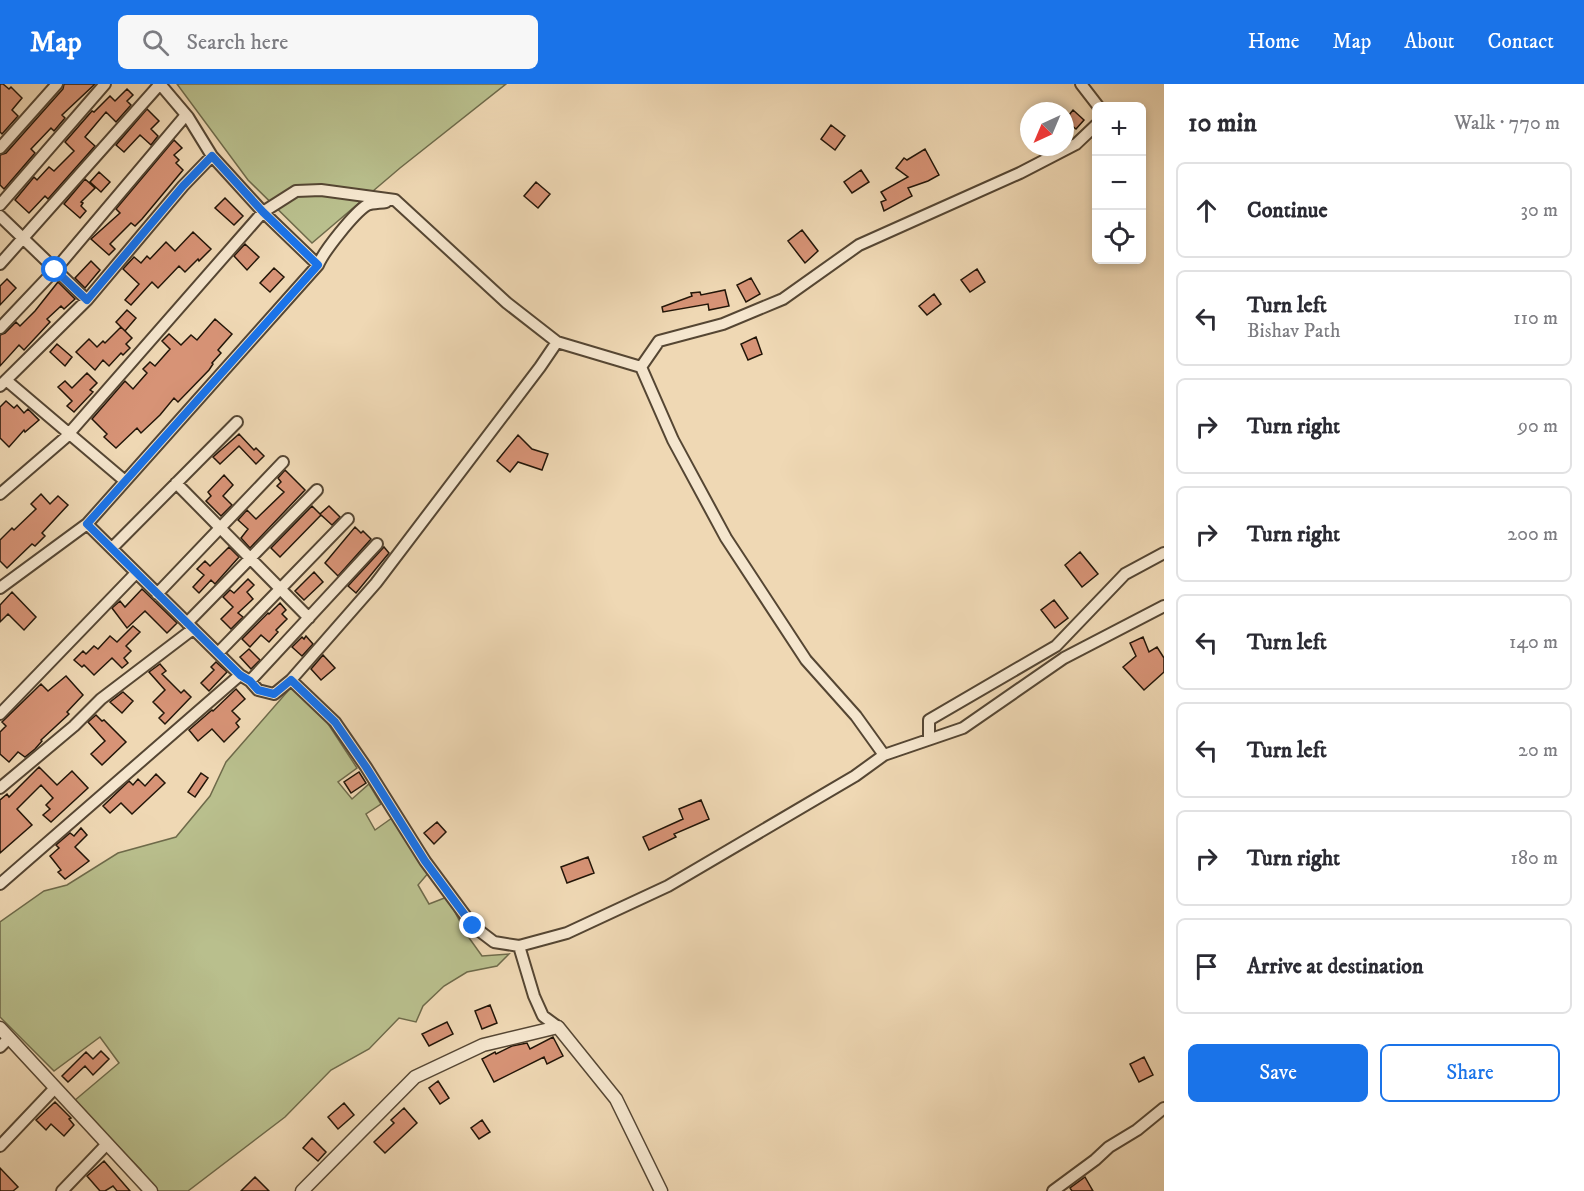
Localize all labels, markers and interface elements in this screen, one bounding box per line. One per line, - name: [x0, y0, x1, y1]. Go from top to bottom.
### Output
- search box: [118, 15, 538, 69]
- text: Map: [30, 25, 82, 60]
- icon: search: [139, 26, 172, 59]
- text: Search here: [187, 29, 288, 56]
- text: Home: [1248, 29, 1300, 55]
- text: Map: [1333, 29, 1371, 55]
- text: About: [1404, 29, 1455, 55]
- text: Contact: [1488, 29, 1554, 55]
- north arrow: [1020, 102, 1074, 156]
- map controls: [1092, 102, 1146, 264]
- button: +: [1092, 102, 1146, 156]
- text: 10 min: [1188, 107, 1257, 140]
- text: Walk · 770 m: [1454, 111, 1560, 136]
- button: −: [1092, 156, 1146, 210]
- icon: ahead: [1190, 194, 1223, 227]
- text: Continue: [1247, 197, 1328, 224]
- text: 30 m: [1520, 198, 1558, 223]
- button: locate: [1092, 210, 1146, 264]
- route start: [41, 256, 67, 282]
- text: Turn left: [1247, 292, 1327, 319]
- icon: left: [1190, 302, 1223, 335]
- text: 110 m: [1513, 306, 1558, 331]
- text: Bishav Path: [1247, 319, 1340, 344]
- icon: right: [1190, 410, 1223, 443]
- text: Turn right: [1247, 413, 1340, 440]
- text: 90 m: [1518, 414, 1558, 439]
- icon: right: [1190, 518, 1223, 551]
- text: Turn right: [1247, 521, 1340, 548]
- text: 200 m: [1507, 522, 1558, 547]
- icon: left: [1190, 626, 1223, 659]
- text: Turn left: [1247, 629, 1327, 656]
- text: 140 m: [1509, 630, 1558, 655]
- icon: left: [1190, 734, 1223, 767]
- text: Turn left: [1247, 737, 1327, 764]
- text: 20 m: [1518, 738, 1558, 763]
- icon: right: [1190, 842, 1223, 875]
- text: Turn right: [1247, 845, 1340, 872]
- text: 180 m: [1511, 846, 1558, 871]
- route end: [459, 912, 485, 938]
- icon: arrive: [1190, 950, 1223, 983]
- text: Arrive at destination: [1247, 953, 1424, 980]
- button: Save: [1188, 1044, 1368, 1102]
- button: Share: [1380, 1044, 1560, 1102]

